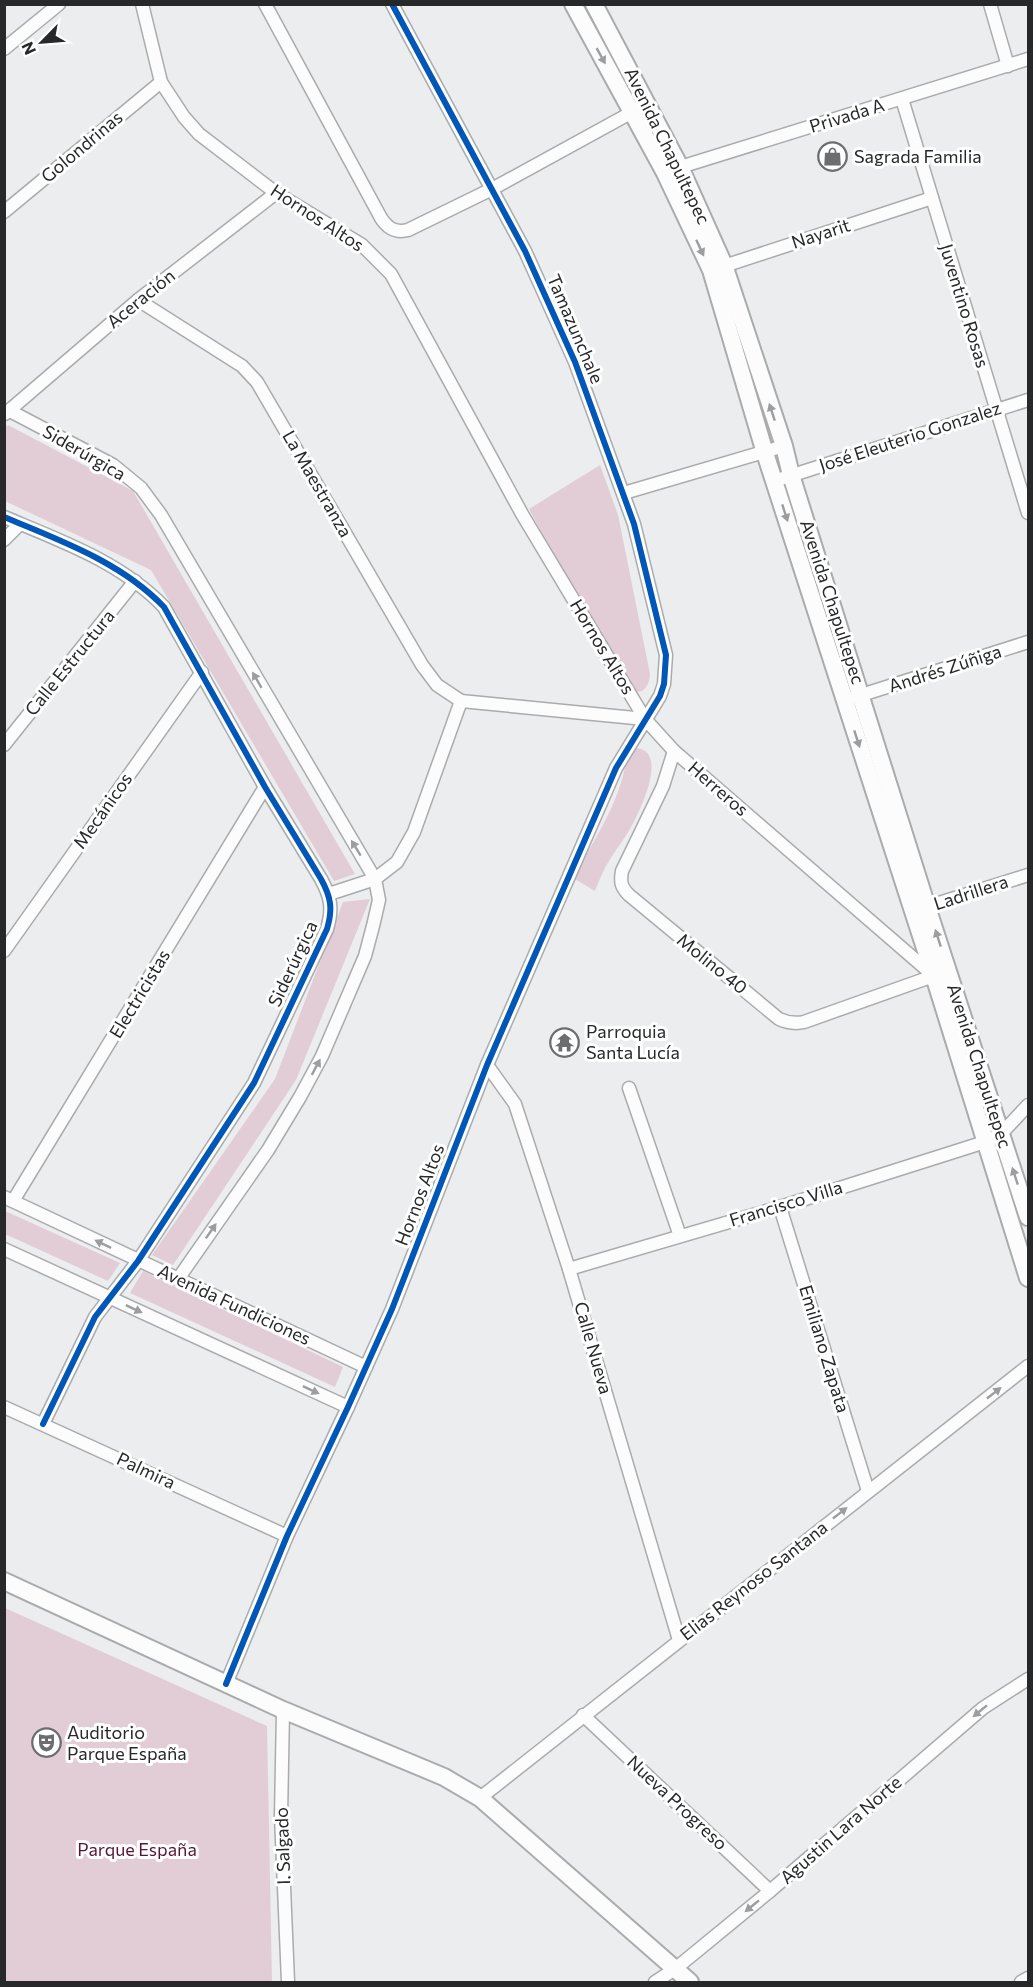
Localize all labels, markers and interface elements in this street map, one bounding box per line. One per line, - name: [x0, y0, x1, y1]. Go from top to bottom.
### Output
- north arrow: [12, 12, 72, 72]
- text: N: [17, 39, 39, 58]
- one-way arrow: [596, 48, 606, 65]
- street label: Avenida Chapultepec: [620, 64, 715, 228]
- street label: Privada A: [807, 93, 887, 137]
- street label: Golondrinas: [36, 106, 127, 187]
- shop icon: Sagrada Familia: [817, 141, 849, 173]
- place label: Sagrada Familia: [854, 145, 982, 167]
- street label: Hornos Altos: [267, 179, 368, 256]
- street label: Nayarit: [789, 213, 853, 253]
- one-way arrow: [696, 239, 705, 256]
- street label: Juventino Rosas: [936, 241, 994, 370]
- street label: Aceración: [102, 264, 179, 332]
- street label: Tamazunchale: [543, 271, 609, 387]
- street label: José Eleuterio Gonzalez: [816, 396, 1004, 476]
- one-way arrow: [767, 403, 777, 421]
- street label: Siderúrgica: [39, 420, 130, 485]
- street label: La Maestranza: [278, 426, 357, 541]
- one-way arrow: [780, 504, 790, 522]
- street label: Avenida Chapultepec: [796, 517, 870, 687]
- street label: Hornos Altos: [566, 595, 640, 698]
- street label: Calle Estructura: [20, 605, 119, 720]
- street label: Andrés Zúñiga: [886, 639, 1004, 697]
- one-way arrow: [252, 671, 262, 688]
- one-way arrow: [853, 730, 863, 748]
- street label: Herreros: [684, 756, 753, 820]
- street label: Mecánicos: [68, 768, 136, 853]
- one-way arrow: [351, 839, 361, 856]
- street label: Ladrillera: [931, 870, 1011, 914]
- street label: Siderúrgica: [263, 917, 322, 1010]
- street label: Molino 40: [673, 928, 752, 998]
- one-way arrow: [933, 929, 942, 947]
- street label: Electricistas: [104, 945, 174, 1042]
- street label: Avenida Chapultepec: [943, 981, 1017, 1151]
- place label: Parroquia Santa Lucía: [586, 1020, 680, 1063]
- temple icon: Parroquia Santa Lucía: [549, 1026, 581, 1058]
- one-way arrow: [311, 1058, 321, 1075]
- street label: Hornos Altos: [390, 1141, 449, 1249]
- one-way arrow: [1009, 1167, 1019, 1185]
- street label: Francisco Villa: [726, 1175, 845, 1231]
- one-way arrow: [205, 1224, 217, 1240]
- one-way arrow: [95, 1240, 112, 1249]
- street label: Avenida Fundiciones: [155, 1259, 314, 1349]
- street label: Emiliano Zapata: [795, 1282, 855, 1415]
- street label: Calle Nueva: [570, 1299, 618, 1397]
- one-way arrow: [125, 1304, 142, 1313]
- one-way arrow: [303, 1385, 321, 1395]
- one-way arrow: [986, 1387, 1002, 1400]
- street label: Palmira: [114, 1447, 179, 1493]
- one-way arrow: [833, 1508, 848, 1520]
- street label: Elias Reynoso Santana: [675, 1516, 832, 1645]
- one-way arrow: [972, 1705, 988, 1718]
- place label: Auditorio Parque España: [67, 1721, 187, 1764]
- theatre icon: Auditorio Parque España: [30, 1727, 62, 1759]
- street label: Nueva Progreso: [623, 1750, 732, 1854]
- street label: Agustin Lara Norte: [775, 1771, 906, 1888]
- street label: I. Salgado: [270, 1807, 294, 1885]
- park label: Parque España: [77, 1838, 197, 1860]
- one-way arrow: [745, 1899, 760, 1912]

